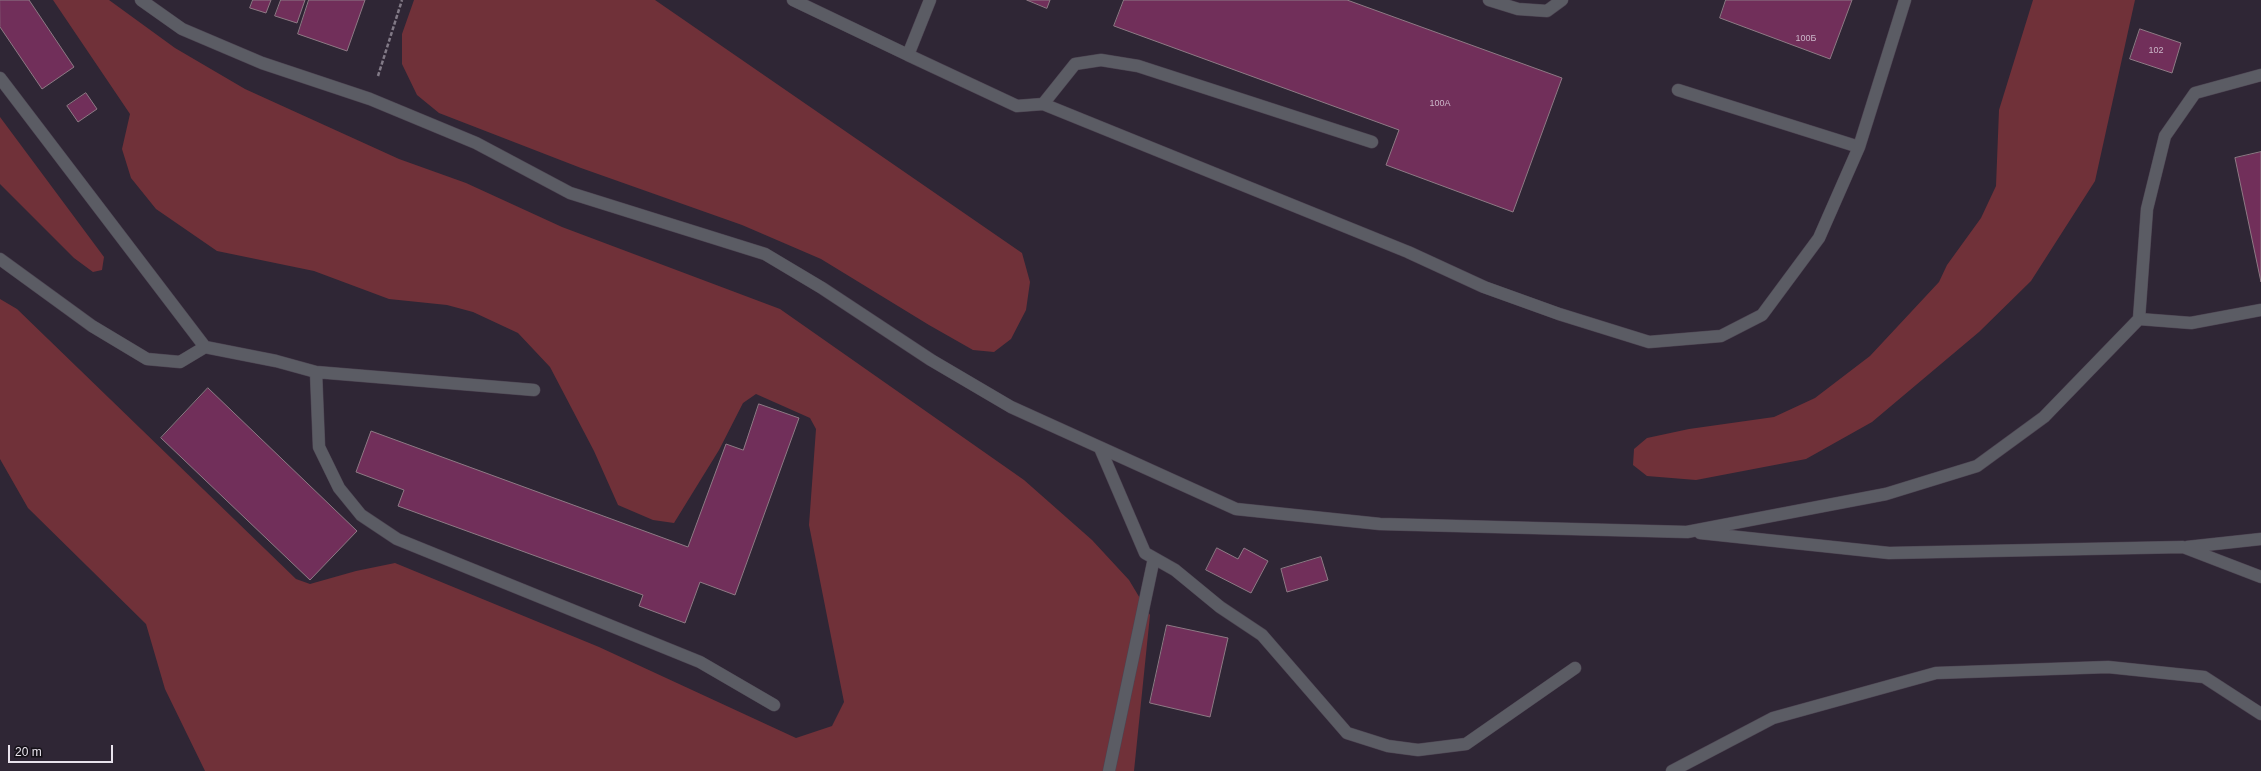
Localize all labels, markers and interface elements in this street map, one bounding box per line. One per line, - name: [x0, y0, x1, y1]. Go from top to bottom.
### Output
- house number: 100Б: [1796, 34, 1816, 44]
- house number: 102: [2148, 46, 2164, 56]
- house number: 100А: [1429, 99, 1451, 109]
- scale bar: [10, 737, 115, 763]
- text: 20 m: [15, 745, 42, 759]

